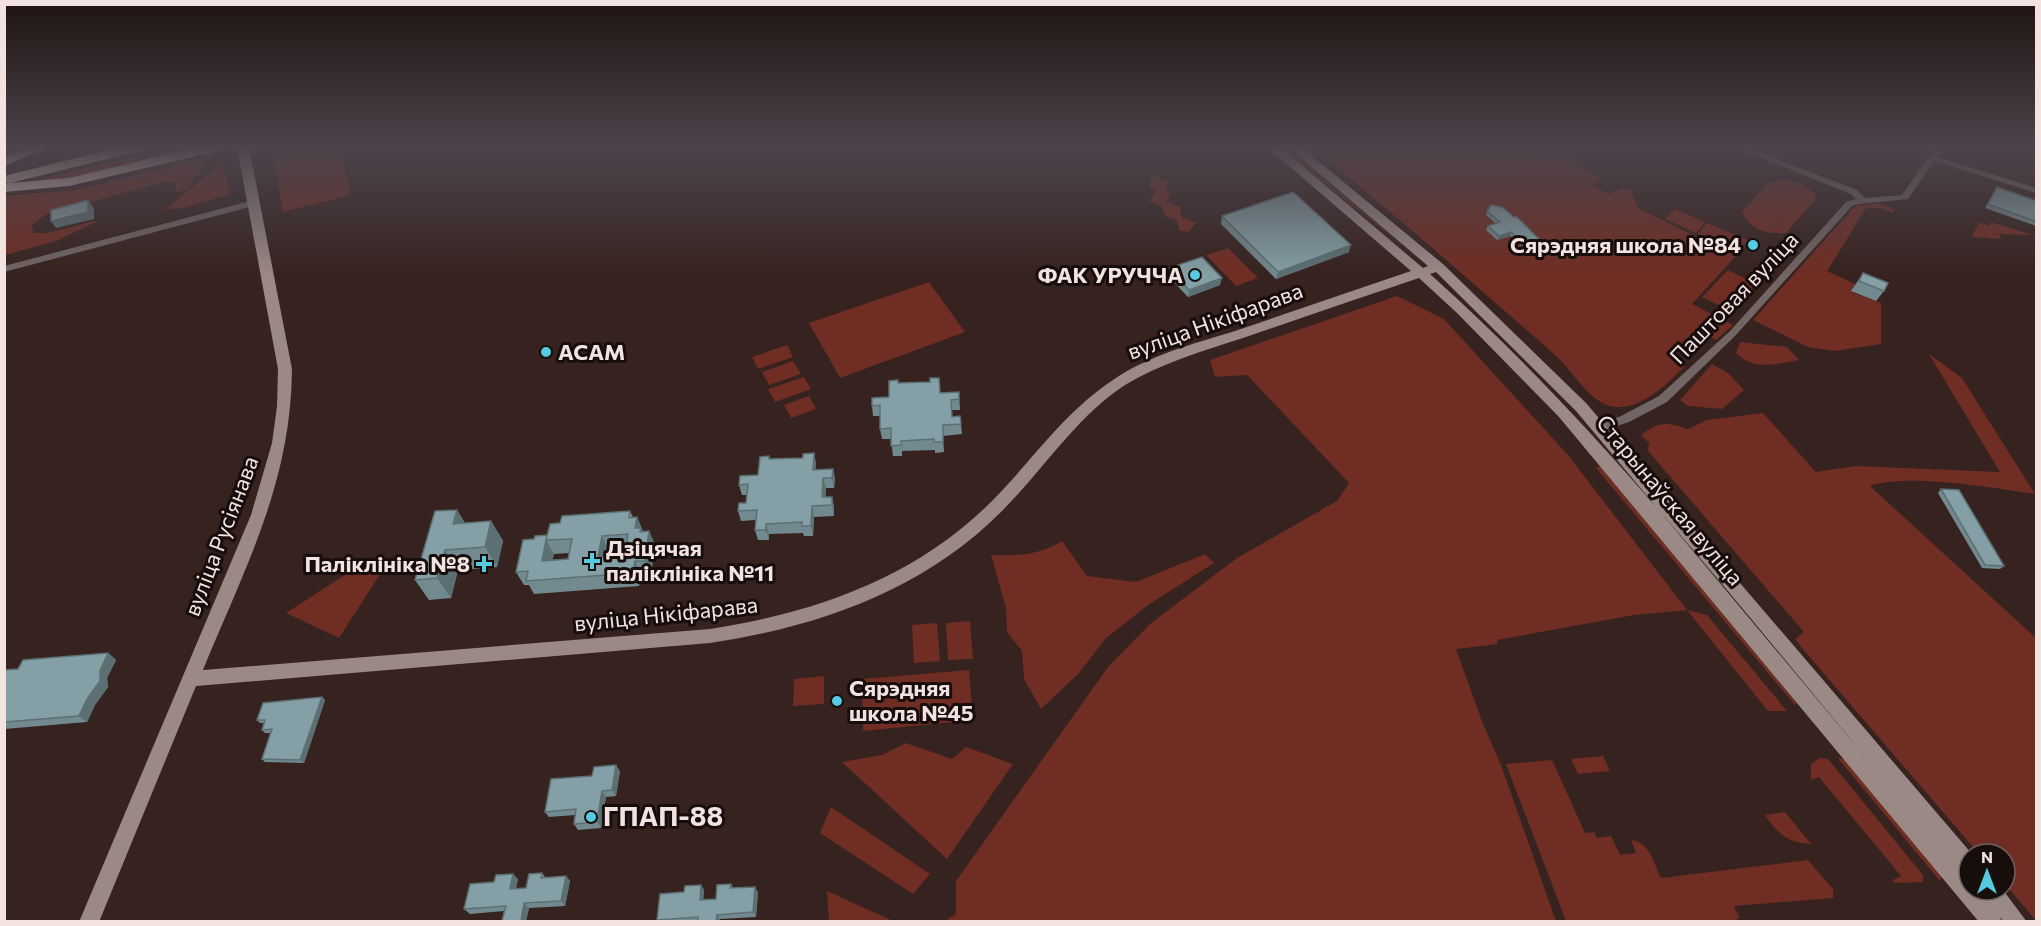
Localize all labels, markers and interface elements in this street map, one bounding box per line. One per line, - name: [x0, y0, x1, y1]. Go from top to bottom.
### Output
- street label: Паштовая вуліца: [1664, 226, 1803, 369]
- place label: Сярэдняя школа №84: [1510, 231, 1741, 258]
- marker: Сярэдняя школа №84: [1746, 238, 1760, 252]
- place label: ФАК УРУЧЧА: [1038, 261, 1183, 288]
- marker: ФАК УРУЧЧА: [1188, 268, 1202, 282]
- street label: вуліца Нікіфарава: [1123, 276, 1306, 365]
- place label: АСАМ: [558, 338, 625, 365]
- marker: АСАМ: [539, 345, 553, 359]
- street label: Старынаўская вуліца: [1591, 409, 1750, 591]
- street label: вуліца Русіянава: [178, 452, 263, 620]
- place label: Дзіцячая паліклініка №11: [606, 534, 774, 586]
- place label: Паліклініка №8: [304, 550, 470, 577]
- marker: Дзіцячая паліклініка №11: [583, 552, 601, 570]
- marker: Паліклініка №8: [475, 555, 493, 573]
- street label: вуліца Нікіфарава: [573, 590, 759, 637]
- place label: Сярэдняя школа №45: [849, 674, 974, 726]
- marker: Сярэдняя школа №45: [830, 694, 844, 708]
- place label: ГПАП-88: [603, 799, 723, 832]
- marker: ГПАП-88: [584, 810, 598, 824]
- north arrow: [1957, 842, 2017, 902]
- text: N: [1981, 847, 1993, 866]

